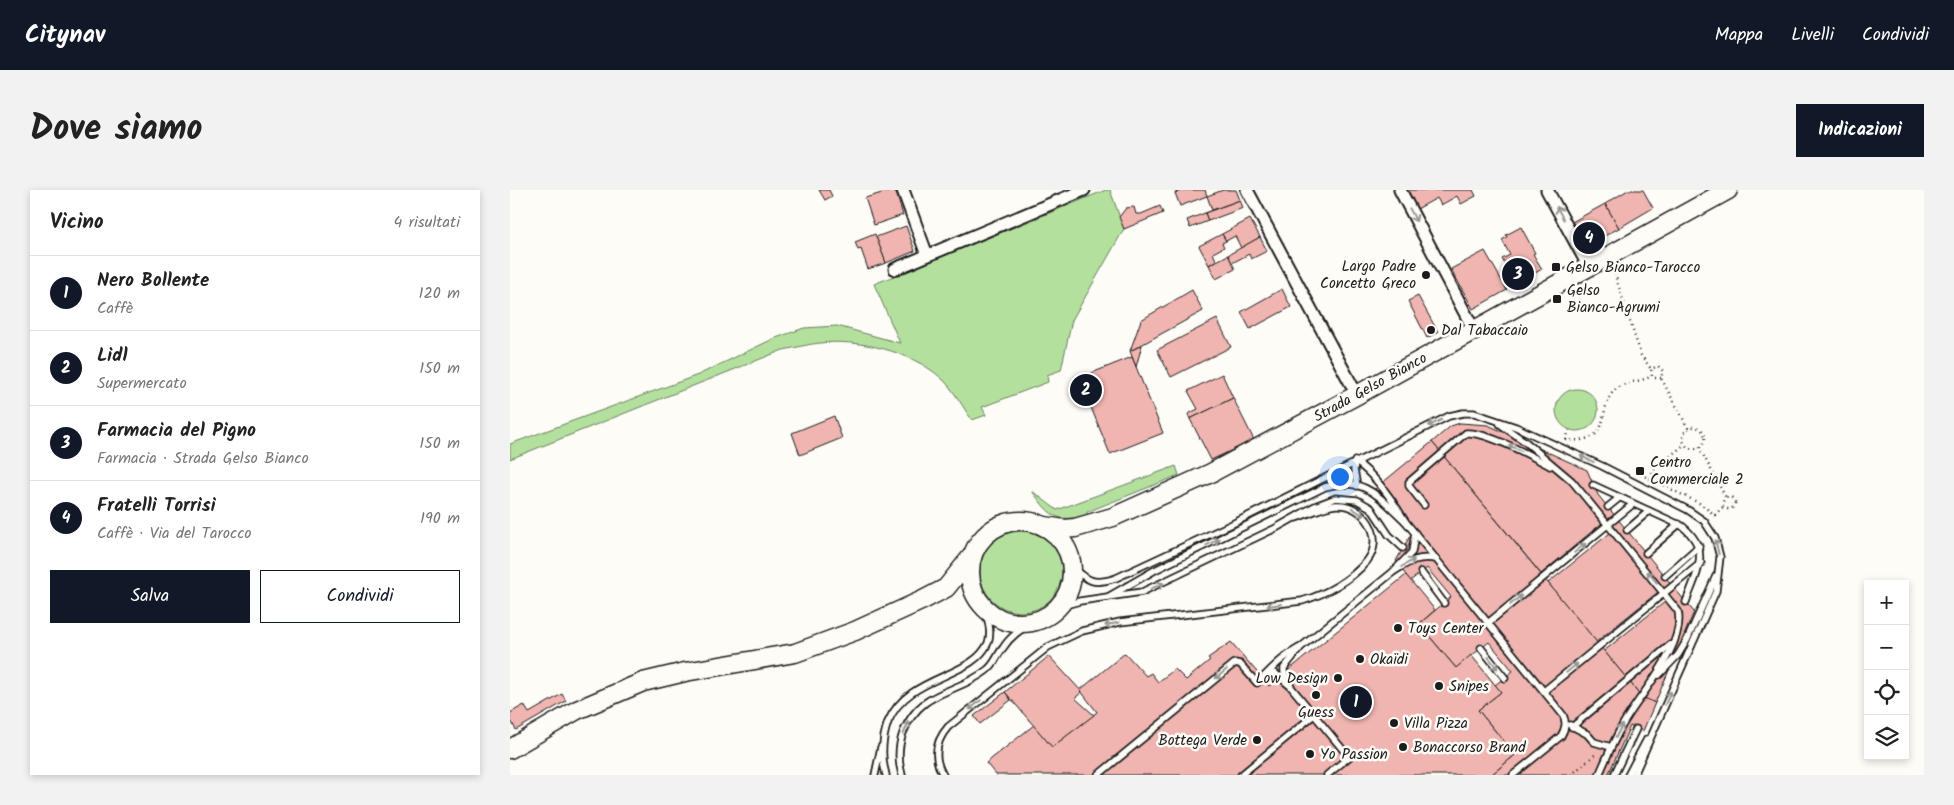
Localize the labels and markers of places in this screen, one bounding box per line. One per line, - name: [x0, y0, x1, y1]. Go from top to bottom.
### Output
- pin: 4: [1573, 219, 1605, 257]
- place label: Largo Padre Concetto Greco: [1320, 255, 1416, 296]
- pin: 3: [1502, 255, 1534, 293]
- place label: Gelso Bianco-Tarocco: [1566, 256, 1700, 280]
- marker: Gelso Bianco-Tarocco: [1550, 261, 1562, 273]
- marker: Largo Padre Concetto Greco: [1420, 269, 1432, 281]
- place label: Gelso Bianco-Agrumi: [1567, 279, 1661, 320]
- marker: Gelso Bianco-Agrumi: [1551, 293, 1563, 305]
- place label: Dal Tabaccaio: [1441, 319, 1528, 343]
- marker: Dal Tabaccaio: [1425, 324, 1437, 336]
- pin: 2: [1070, 371, 1102, 409]
- place label: Centro Commerciale 2: [1650, 451, 1744, 492]
- marker: Centro Commerciale 2: [1634, 465, 1646, 477]
- place label: Toys Center: [1408, 617, 1485, 641]
- marker: Toys Center: [1392, 622, 1404, 634]
- place label: Okaïdi: [1370, 648, 1409, 672]
- marker: Okaïdi: [1354, 653, 1366, 665]
- place label: Low Design: [1255, 667, 1328, 691]
- marker: Low Design: [1332, 672, 1344, 684]
- place label: Snipes: [1449, 675, 1489, 699]
- marker: Snipes: [1433, 680, 1445, 692]
- pin: 1: [1340, 683, 1372, 721]
- marker: Guess: [1310, 689, 1322, 701]
- place label: Guess: [1298, 701, 1335, 725]
- place label: Villa Pizza: [1404, 712, 1468, 736]
- marker: Villa Pizza: [1388, 717, 1400, 729]
- place label: Bottega Verde: [1158, 729, 1247, 753]
- marker: Bottega Verde: [1251, 734, 1263, 746]
- place label: Bonaccorso Brand: [1413, 736, 1526, 760]
- marker: Bonaccorso Brand: [1397, 741, 1409, 753]
- place label: Yo Passion: [1320, 743, 1388, 767]
- marker: Yo Passion: [1304, 748, 1316, 760]

